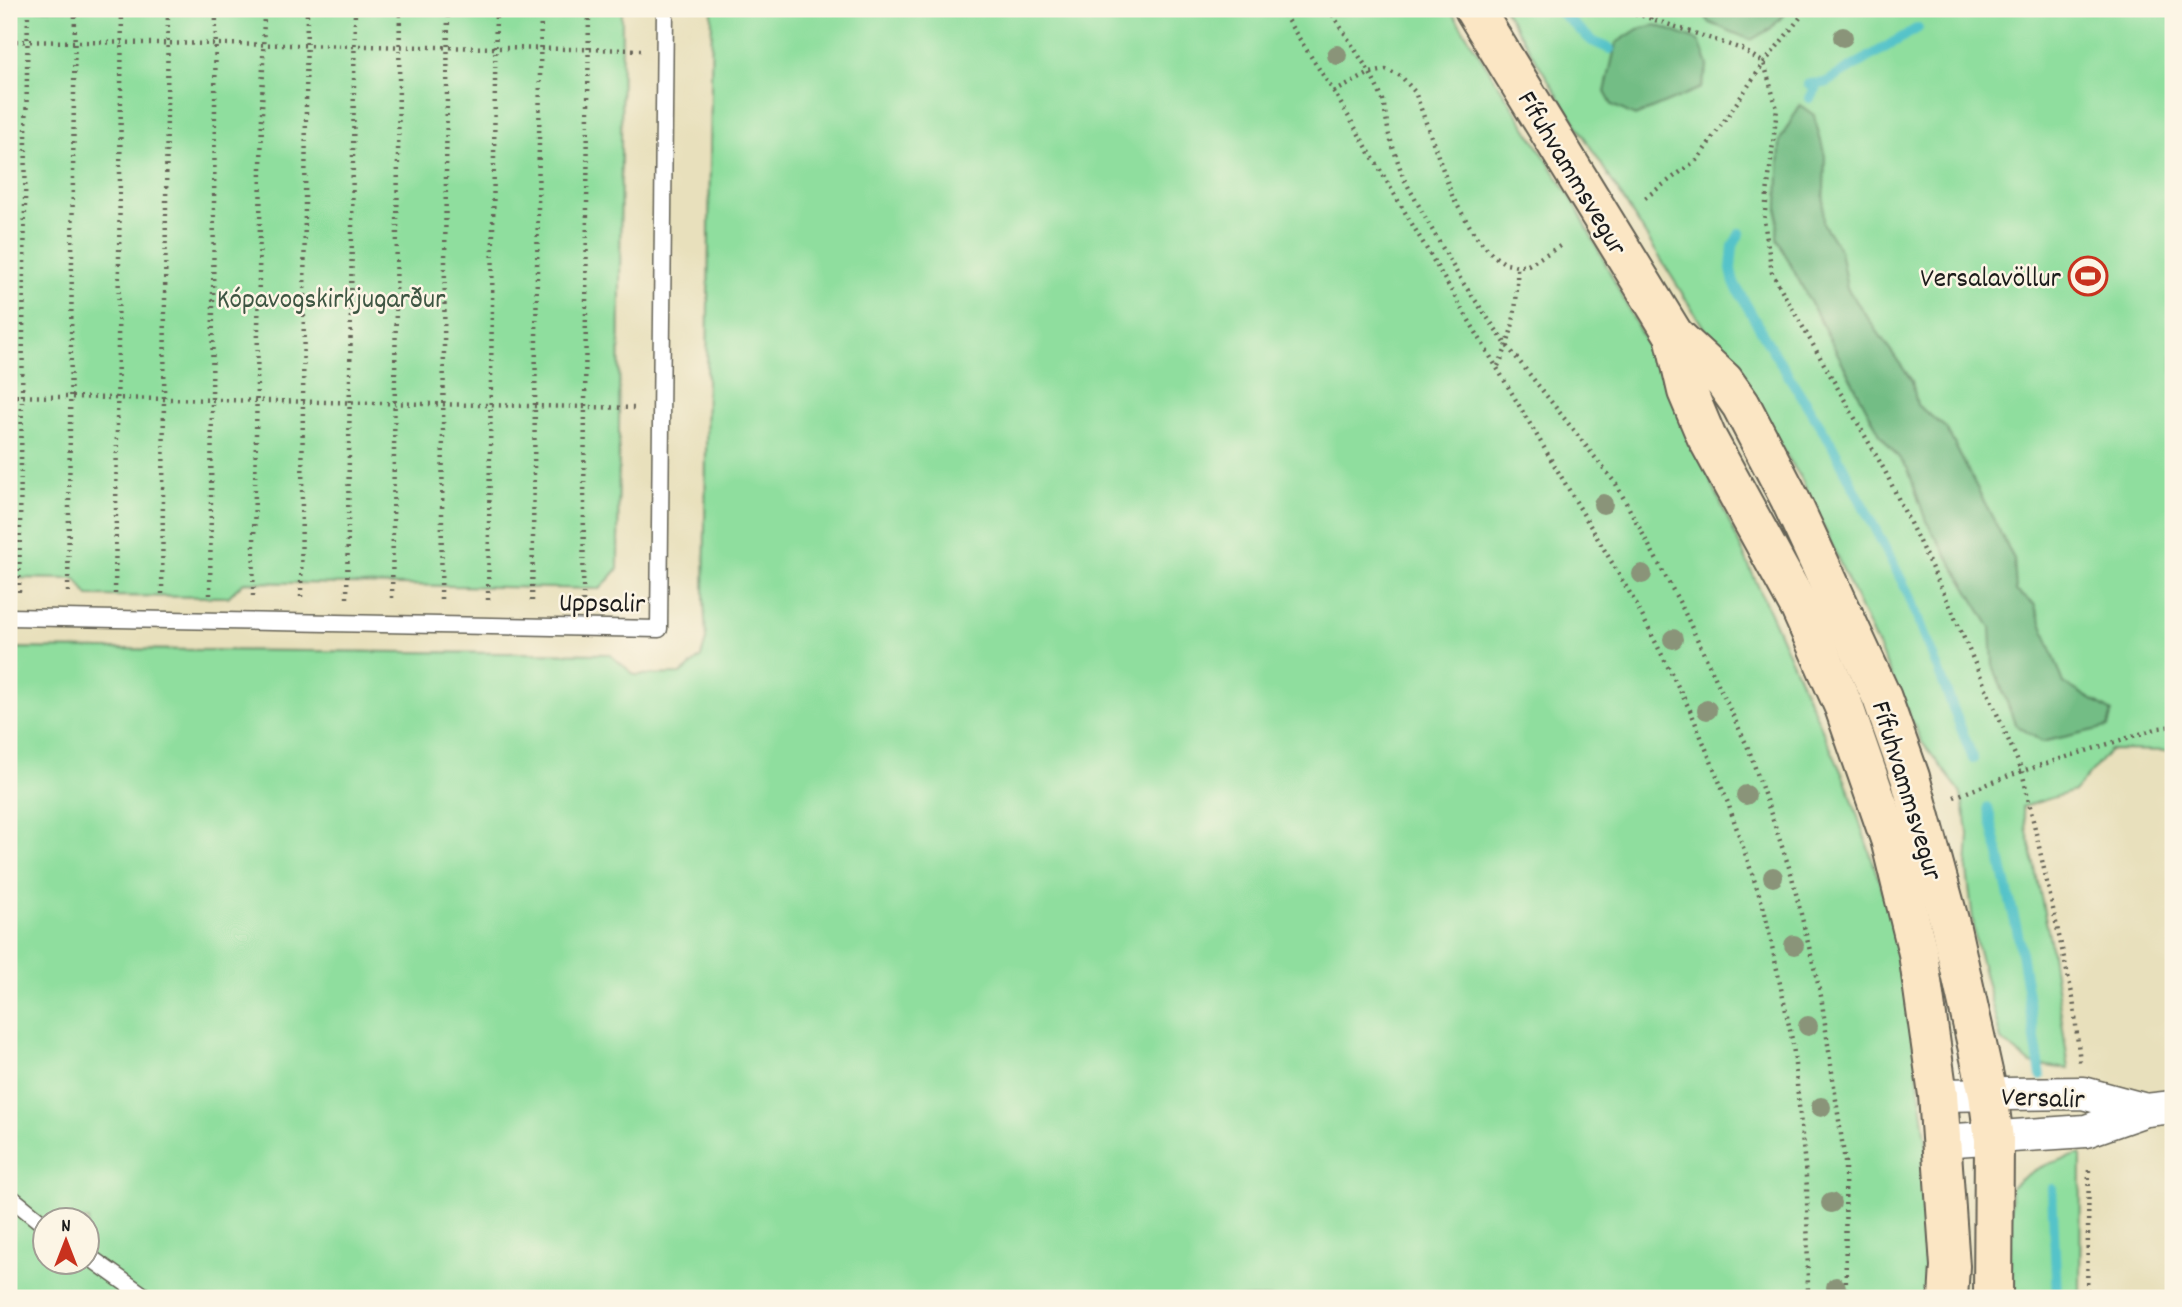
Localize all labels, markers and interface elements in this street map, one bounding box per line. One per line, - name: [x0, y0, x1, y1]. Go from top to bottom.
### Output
- street label: Fífuhvammsvegur: [1505, 84, 1635, 265]
- sports icon: Versalavöllur: [2067, 255, 2109, 297]
- place label: Versalavöllur: [1920, 261, 2062, 301]
- park label: Kópavogskirkjugarður: [217, 282, 446, 322]
- street label: Uppsalir: [558, 585, 646, 627]
- street label: Fífuhvammsvegur: [1858, 697, 1951, 887]
- street label: Versalir: [2001, 1080, 2086, 1122]
- north arrow: [32, 1206, 102, 1276]
- text: N: [61, 1214, 71, 1241]

